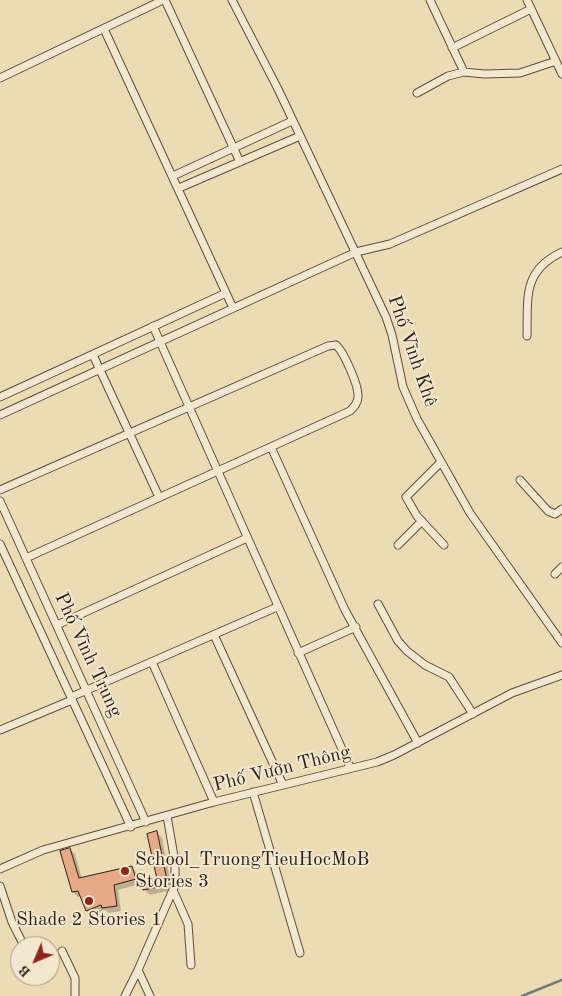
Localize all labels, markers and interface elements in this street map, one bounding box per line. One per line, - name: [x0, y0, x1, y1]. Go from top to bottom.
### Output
- street label: Phố Vĩnh Khê: [382, 292, 442, 410]
- street label: Phố Vĩnh Trung: [49, 589, 127, 721]
- street label: Phố Vườn Thông: [211, 741, 353, 797]
- place label: School_TruongTieuHocMoB Stories 3: [135, 849, 369, 893]
- marker: School_TruongTieuHocMoB Stories 3: [119, 865, 131, 877]
- marker: Shade 2 Stories 1: [83, 895, 95, 907]
- place label: Shade 2 Stories 1: [16, 909, 162, 931]
- north arrow: [10, 936, 60, 986]
- text: B: [17, 962, 34, 979]

